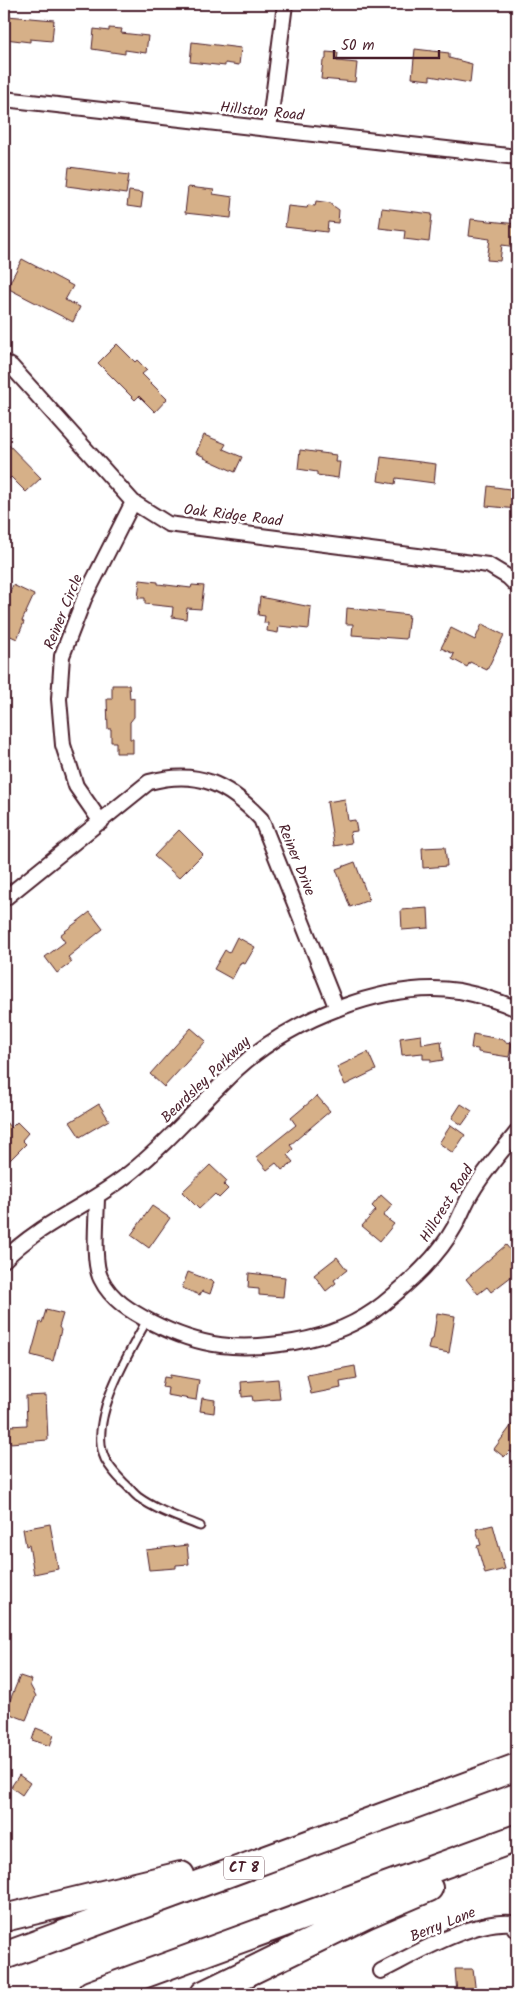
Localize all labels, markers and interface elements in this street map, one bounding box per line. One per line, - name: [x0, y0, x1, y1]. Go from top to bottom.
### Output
- scale bar: [334, 28, 438, 60]
- text: 50 m: [341, 34, 375, 58]
- street label: Hillston Road: [219, 96, 306, 128]
- street label: Oak Ridge Road: [182, 498, 284, 534]
- street label: Reiner Circle: [38, 570, 90, 653]
- street label: Reiner Drive: [271, 820, 321, 900]
- street label: Beardsley Parkway: [156, 1030, 257, 1129]
- street label: Hillcrest Road: [414, 1160, 481, 1248]
- road number: CT 8: [224, 1856, 264, 1880]
- street label: Berry Lane: [406, 1901, 480, 1949]

